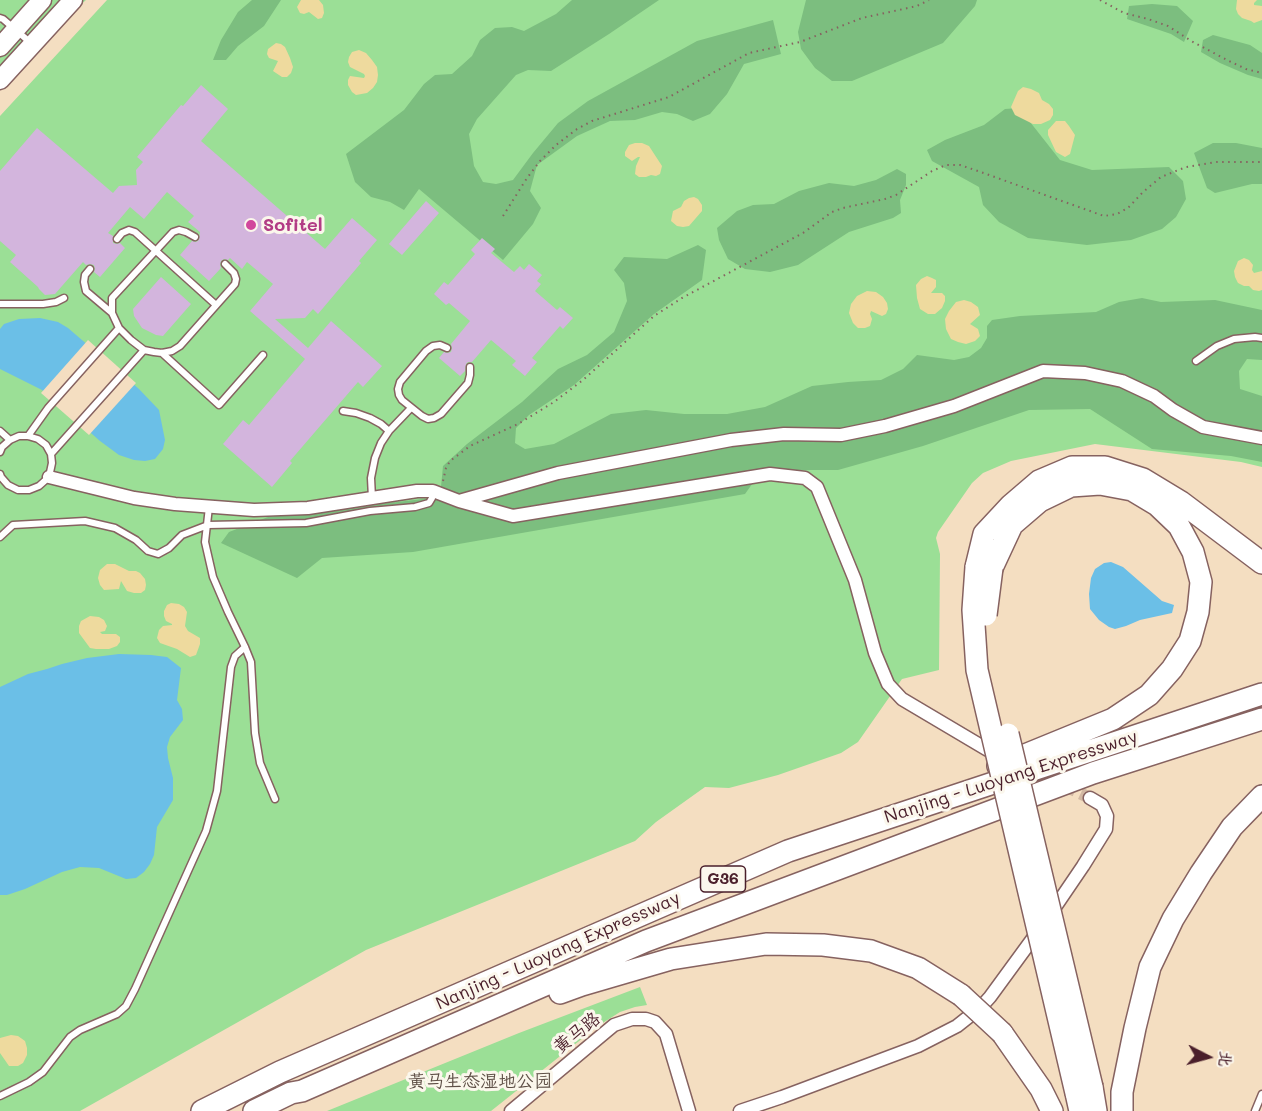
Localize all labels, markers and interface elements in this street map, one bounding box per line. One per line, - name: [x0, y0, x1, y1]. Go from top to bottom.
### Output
- place label: Sofitel: [263, 214, 323, 236]
- marker: Sofitel: [244, 218, 258, 232]
- street label: Nanjing - Luoyang Expressway: [882, 726, 1140, 828]
- road number: G36: [700, 866, 746, 892]
- street label: Nanjing - Luoyang Expressway: [432, 887, 684, 1015]
- street label: 黄马路: [549, 1008, 605, 1058]
- north arrow: [1178, 1027, 1238, 1087]
- text: 北: [1215, 1050, 1238, 1068]
- park label: 黄马生态湿地公园: [408, 1070, 552, 1092]

